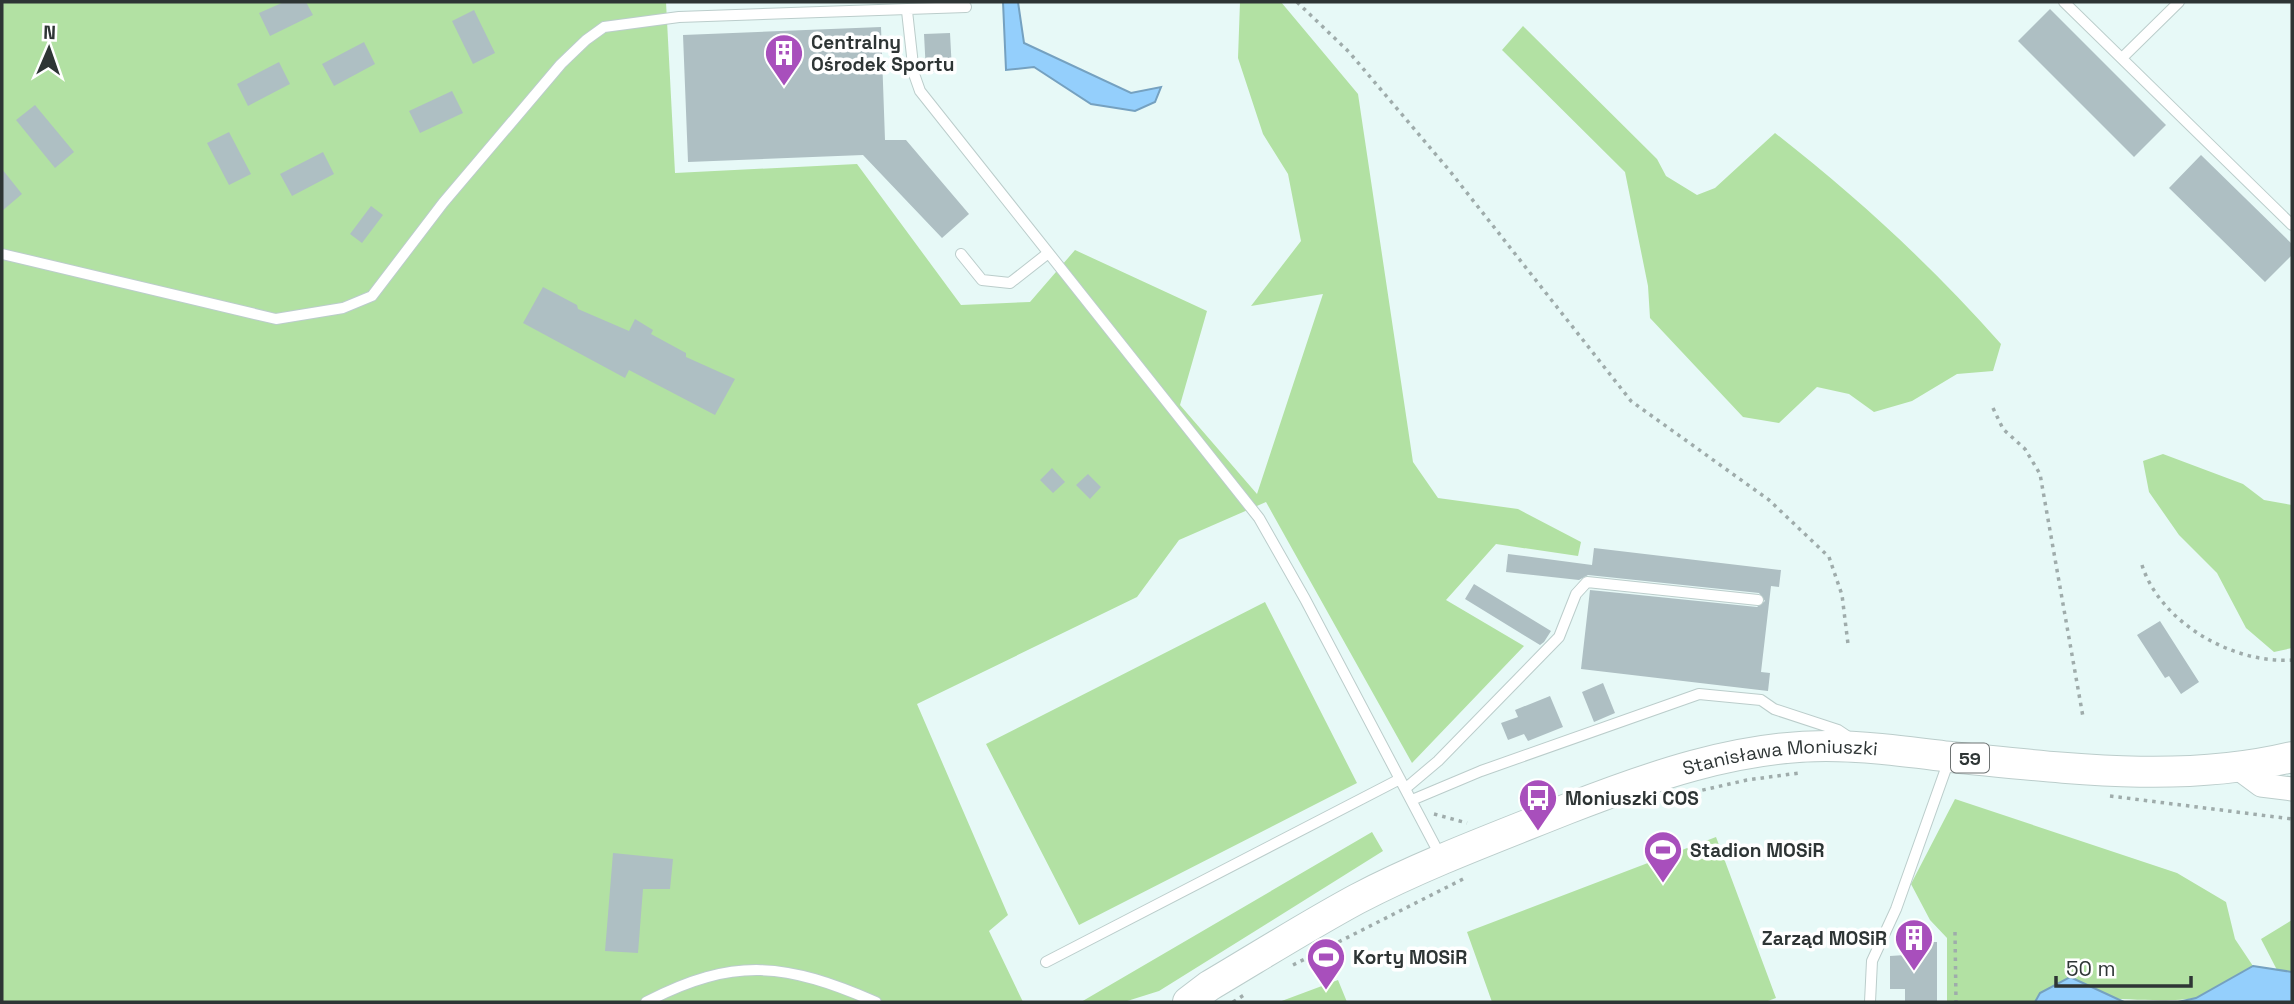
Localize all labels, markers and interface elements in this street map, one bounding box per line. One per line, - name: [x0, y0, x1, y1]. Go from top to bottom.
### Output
- north arrow: [14, 14, 84, 84]
- text: N: [43, 20, 56, 45]
- place label: Centralny Ośrodek Sportu: [811, 30, 954, 77]
- building icon: Centralny Ośrodek Sportu: [763, 32, 805, 87]
- street label: Stanisława Moniuszki: [1679, 733, 1879, 781]
- road number: 59: [1951, 744, 1989, 772]
- bus stop icon: Moniuszki COS: [1517, 777, 1559, 832]
- place label: Moniuszki COS: [1565, 786, 1699, 811]
- sports icon: Stadion MOSiR: [1642, 829, 1684, 884]
- place label: Stadion MOSiR: [1690, 838, 1824, 863]
- building icon: Zarząd MOSiR: [1893, 917, 1935, 972]
- place label: Zarząd MOSiR: [1762, 926, 1887, 951]
- sports icon: Korty MOSiR: [1305, 936, 1347, 991]
- scale bar: [2056, 944, 2191, 988]
- place label: Korty MOSiR: [1353, 945, 1467, 970]
- text: 50 m: [2066, 955, 2116, 982]

